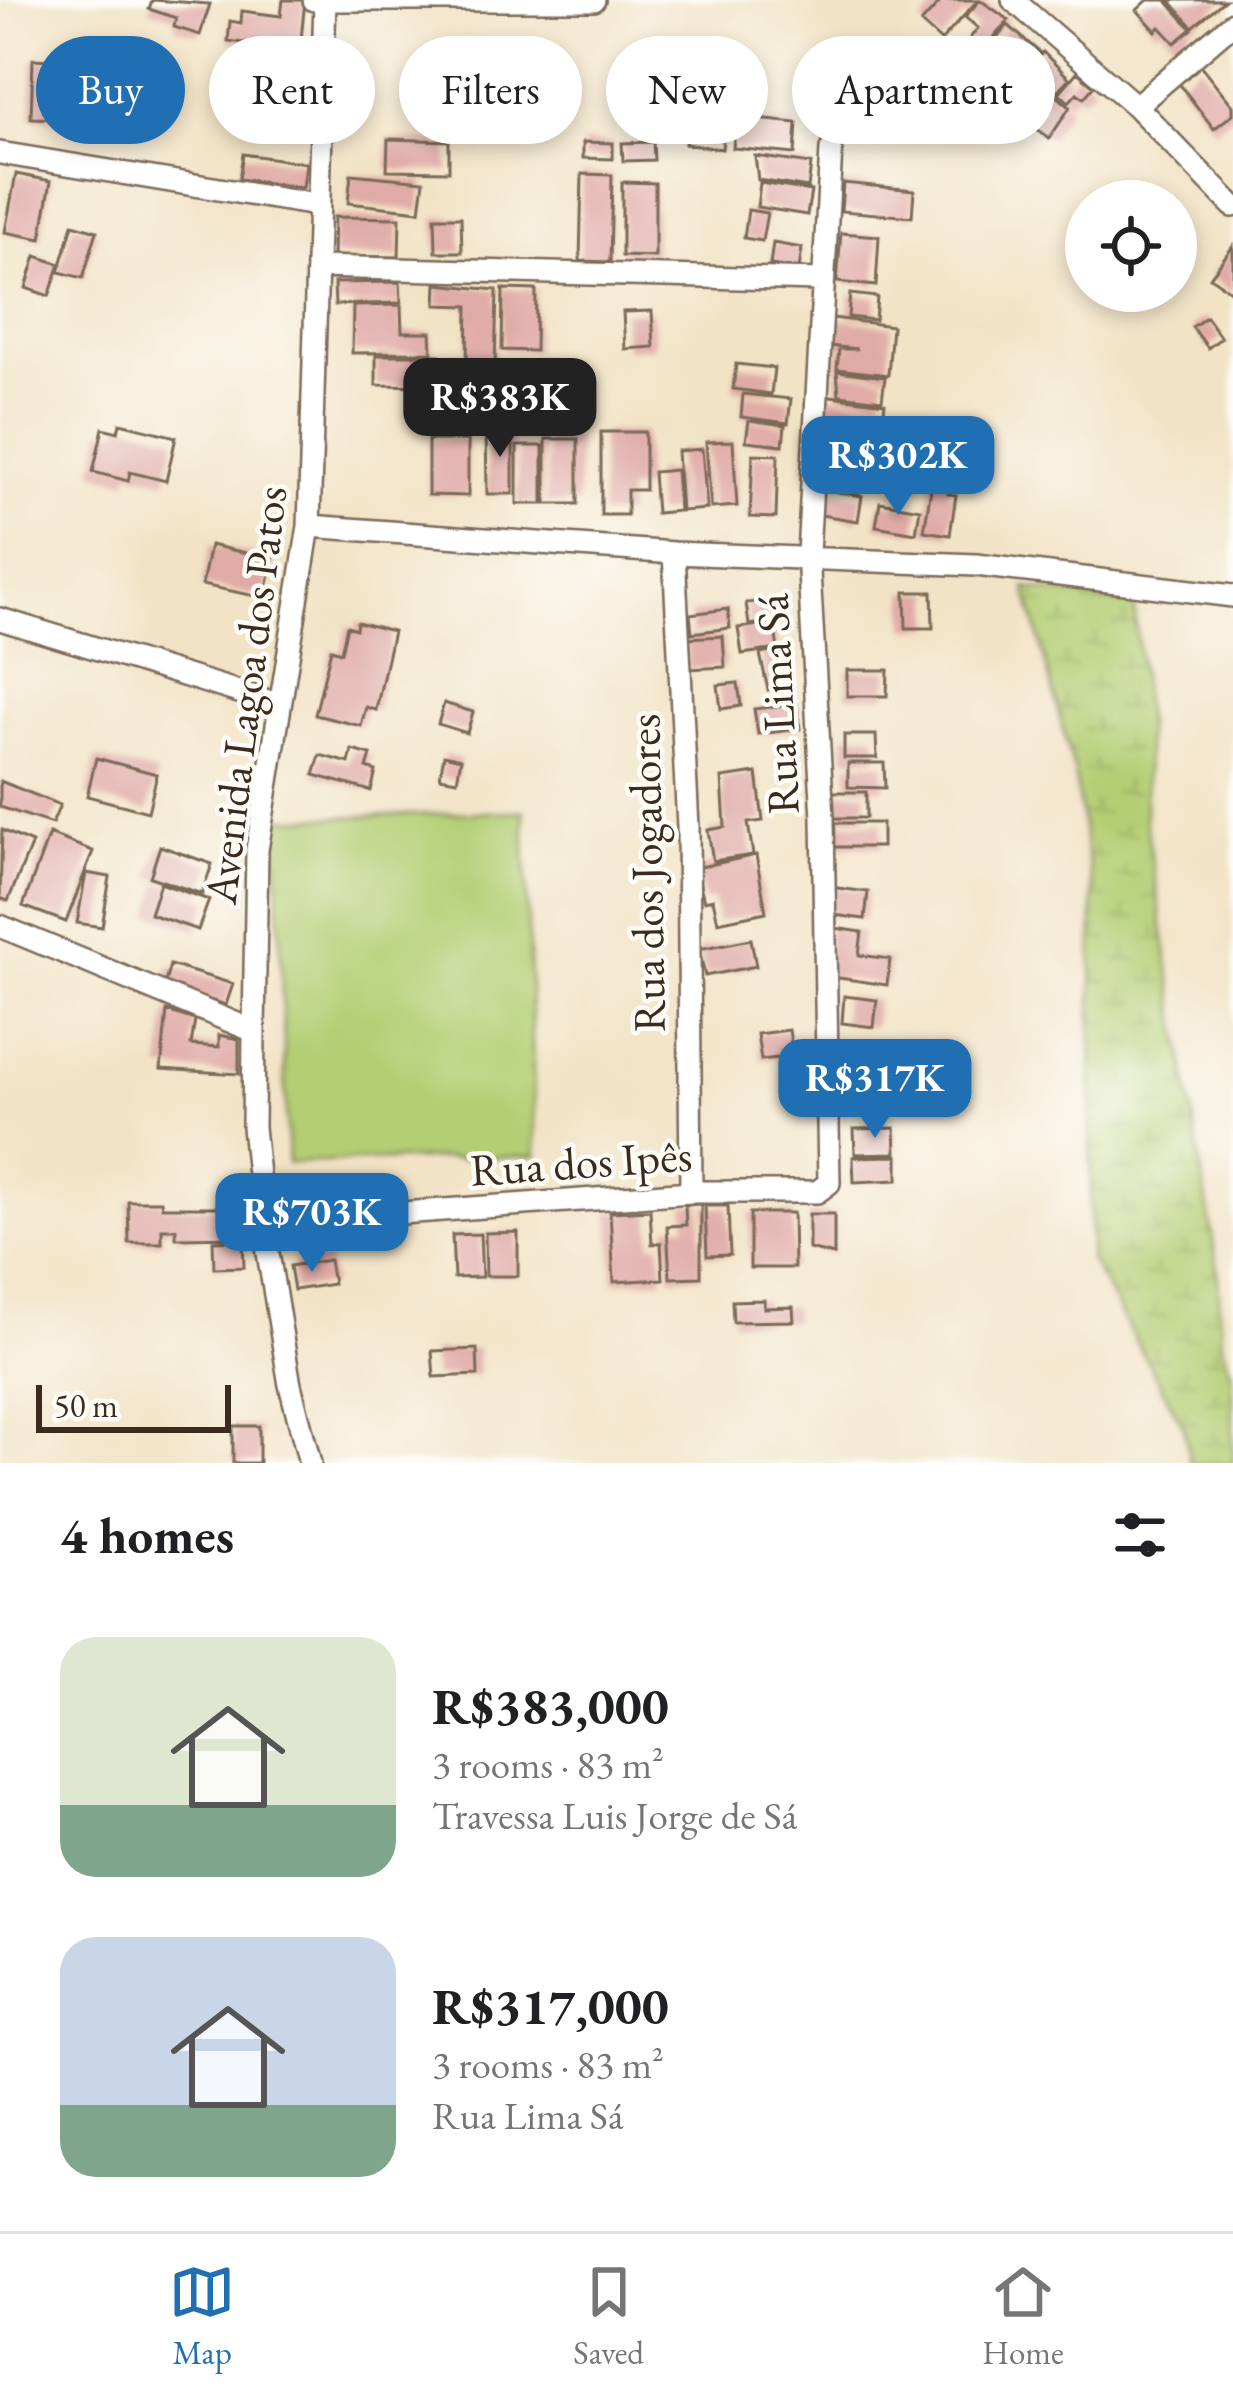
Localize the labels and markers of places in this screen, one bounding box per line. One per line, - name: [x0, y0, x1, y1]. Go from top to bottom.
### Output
- pin: R$383K: [402, 358, 598, 460]
- pin: R$302K: [800, 416, 996, 518]
- pin: R$317K: [777, 1039, 973, 1141]
- pin: R$703K: [214, 1173, 410, 1275]

